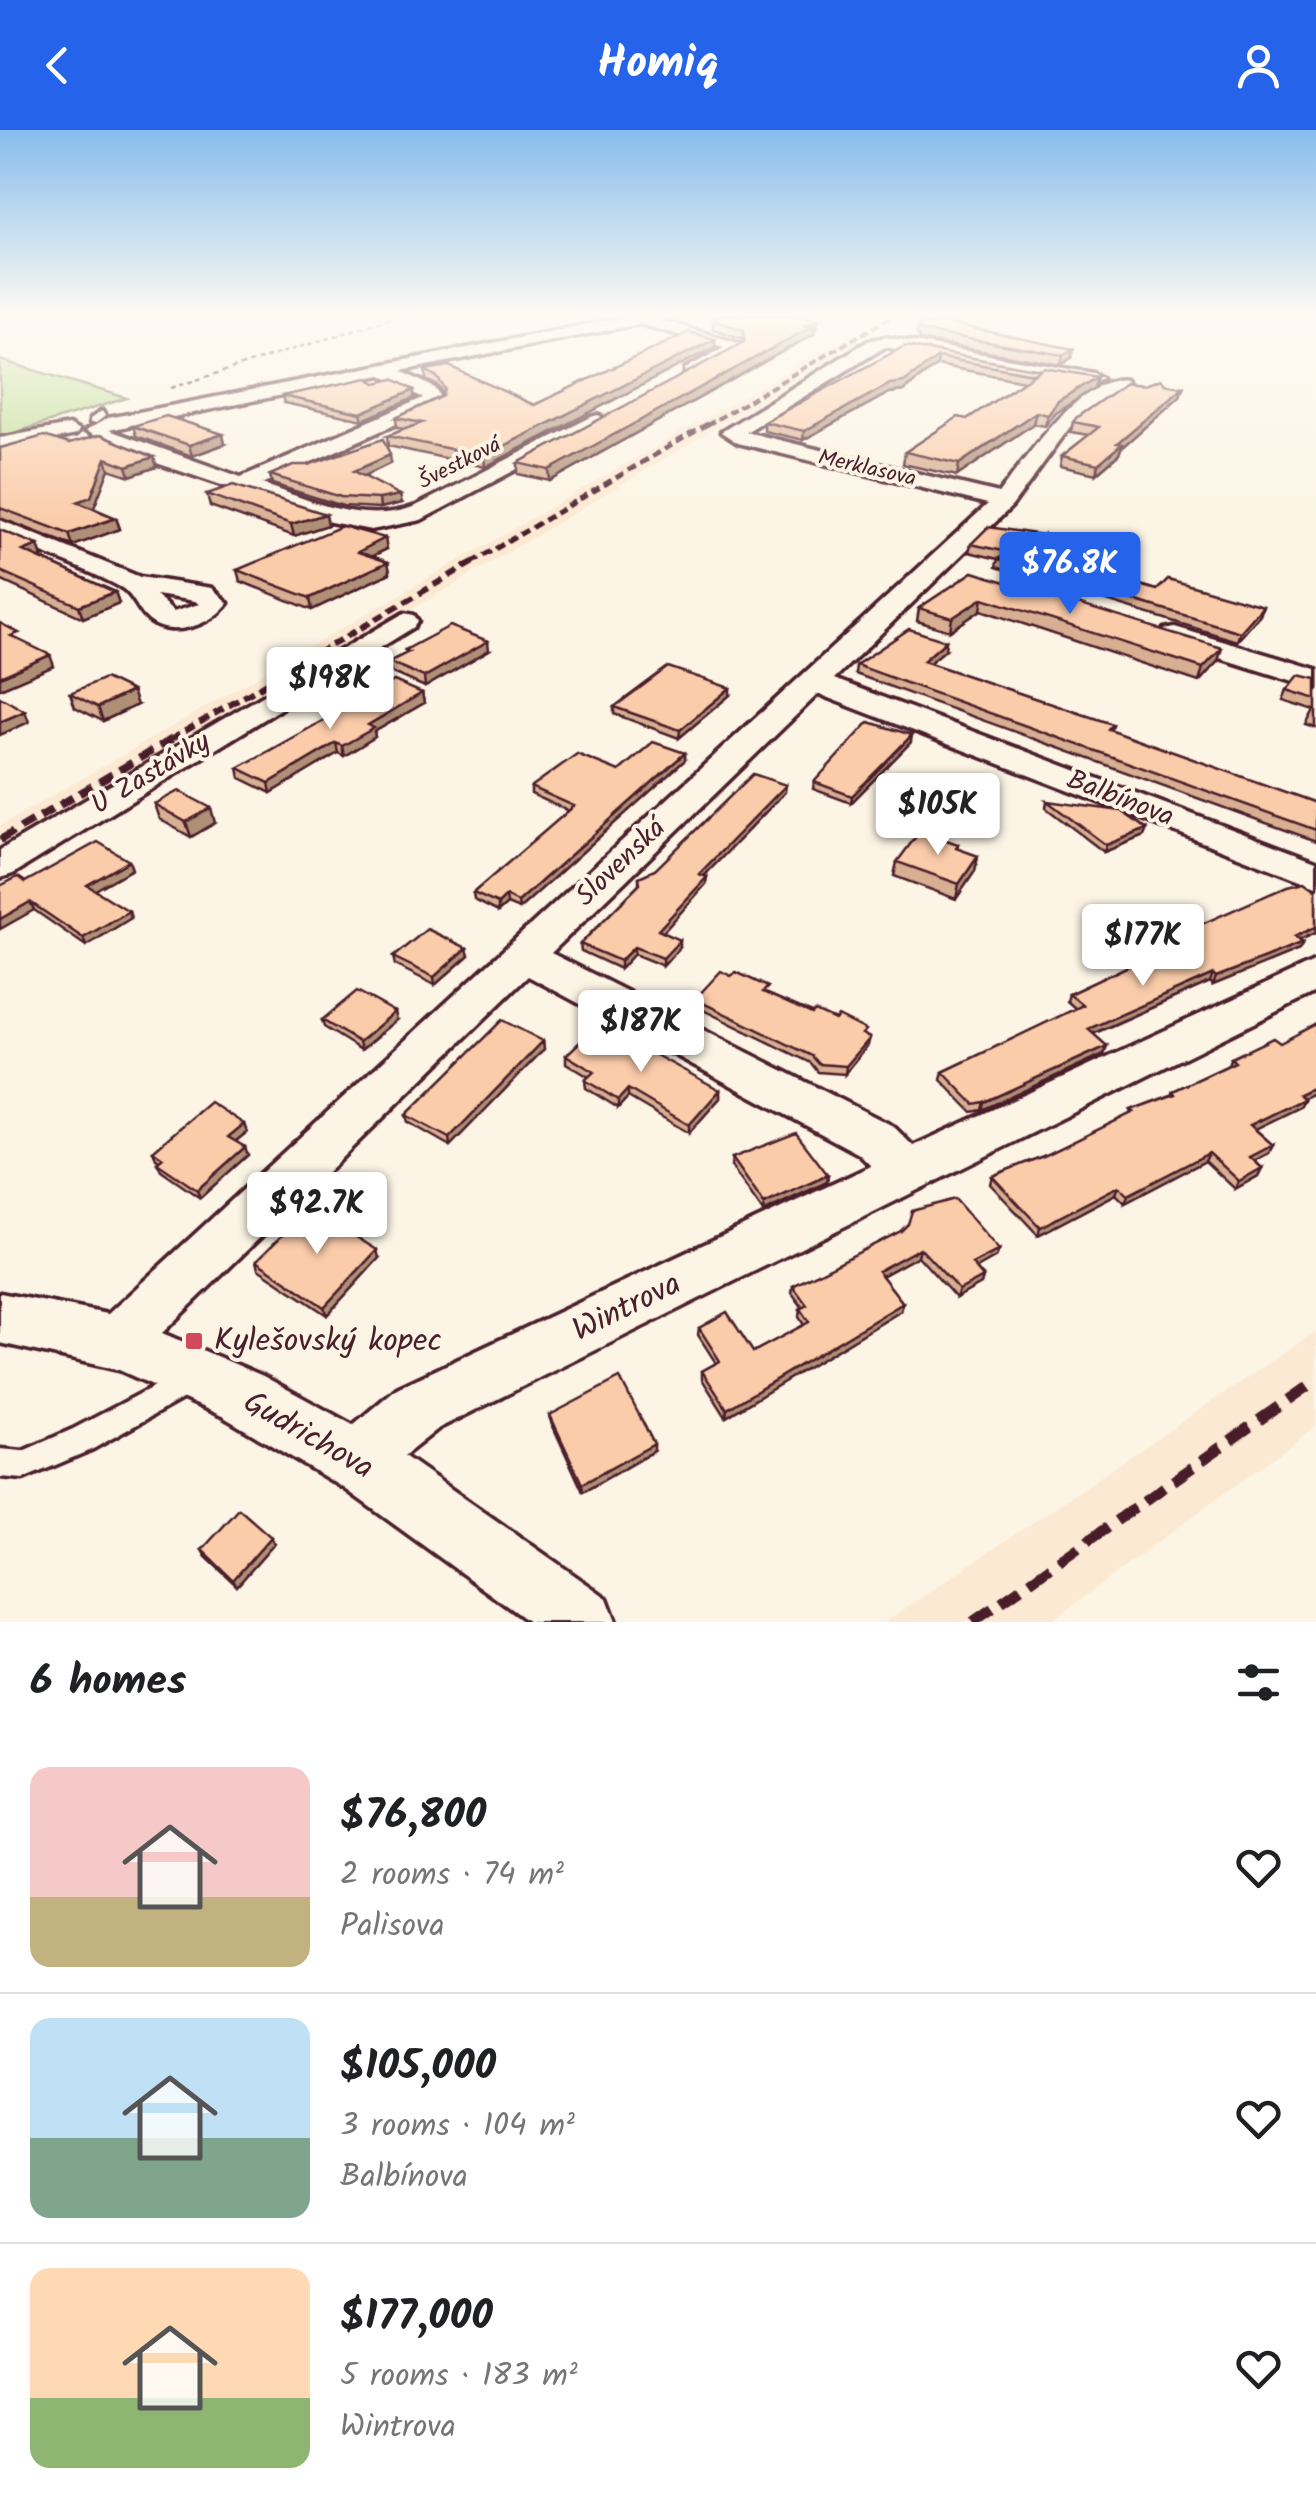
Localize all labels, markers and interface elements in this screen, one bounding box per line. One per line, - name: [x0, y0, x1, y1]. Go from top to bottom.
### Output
- text: Homiq: [597, 29, 719, 101]
- icon: back: [30, 38, 85, 93]
- icon: person: [1231, 38, 1286, 93]
- street label: Švestková: [413, 427, 510, 500]
- street label: Merklasova: [815, 441, 919, 497]
- pin: $76.8K: [989, 532, 1151, 617]
- text: $76.8K: [1021, 539, 1119, 590]
- pin: $198K: [260, 647, 400, 732]
- text: $198K: [289, 654, 371, 705]
- street label: U Zastávky: [83, 720, 220, 827]
- street label: Balbínova: [1060, 758, 1180, 840]
- pin: $105K: [868, 773, 1008, 858]
- text: $105K: [898, 780, 978, 831]
- street label: Slovenská: [565, 806, 679, 918]
- pin: $177K: [1073, 904, 1213, 989]
- text: $177K: [1104, 911, 1182, 962]
- pin: $187K: [571, 990, 711, 1075]
- text: $187K: [600, 997, 682, 1048]
- pin: $92.7K: [236, 1172, 398, 1257]
- text: $92.7K: [269, 1179, 365, 1230]
- street label: Wintrova: [564, 1260, 690, 1356]
- place label: Kylešovský kopec: [214, 1316, 442, 1367]
- marker: Kylešovský kopec: [183, 1330, 205, 1352]
- street label: Gudrichova: [233, 1378, 383, 1494]
- text: 6 homes: [30, 1649, 186, 1716]
- icon: filters: [1231, 1655, 1286, 1710]
- text: $76,800: [340, 1783, 486, 1850]
- icon: home: [110, 1807, 230, 1927]
- icon: heart: [1231, 1840, 1286, 1895]
- text: 2 rooms · 74 m²: [340, 1850, 564, 1901]
- text: Palisova: [340, 1901, 444, 1952]
- text: $105,000: [340, 2034, 496, 2101]
- icon: home: [110, 2058, 230, 2178]
- icon: heart: [1231, 2091, 1286, 2146]
- text: 3 rooms · 104 m²: [340, 2101, 575, 2152]
- text: Balbínova: [340, 2152, 468, 2203]
- text: $177,000: [340, 2284, 493, 2351]
- icon: home: [110, 2308, 230, 2428]
- icon: heart: [1231, 2341, 1286, 2396]
- text: 5 rooms · 183 m²: [340, 2351, 578, 2402]
- text: Wintrova: [340, 2402, 456, 2453]

